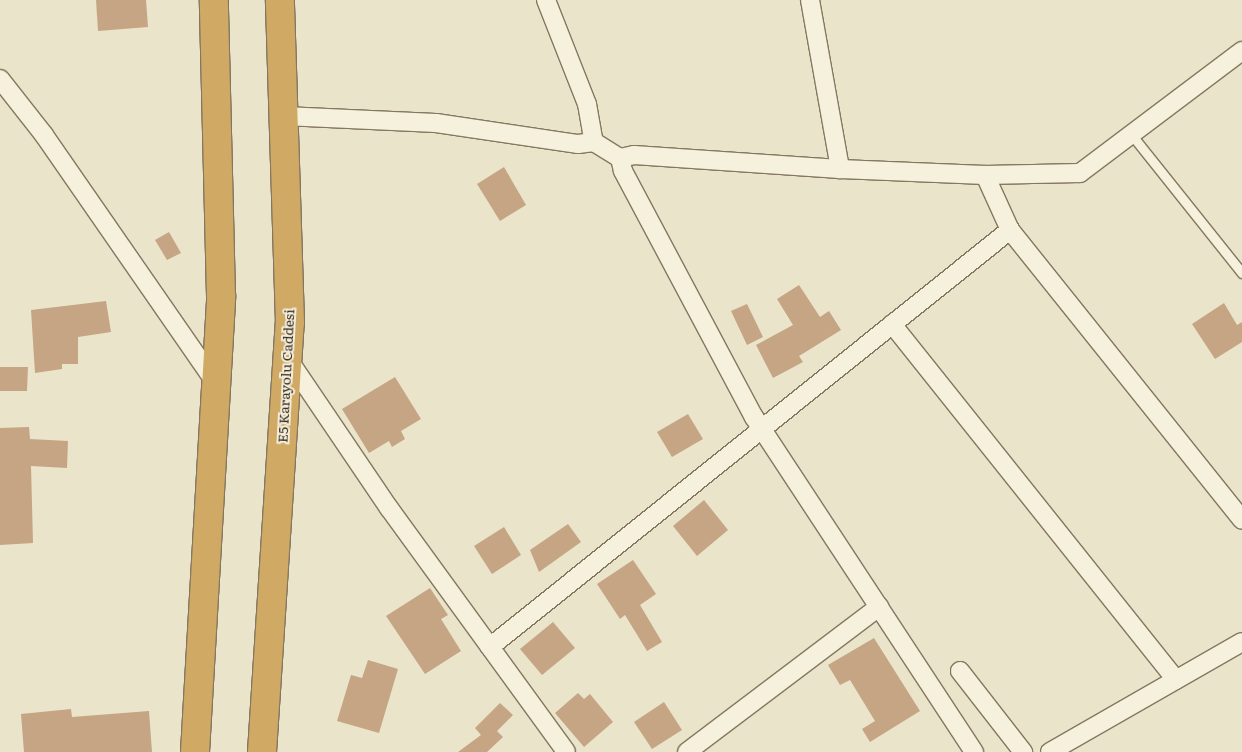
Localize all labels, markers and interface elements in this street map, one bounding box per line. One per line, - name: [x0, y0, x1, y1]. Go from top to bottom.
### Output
- street label: E5 Karayolu Caddesi: [273, 309, 297, 443]

